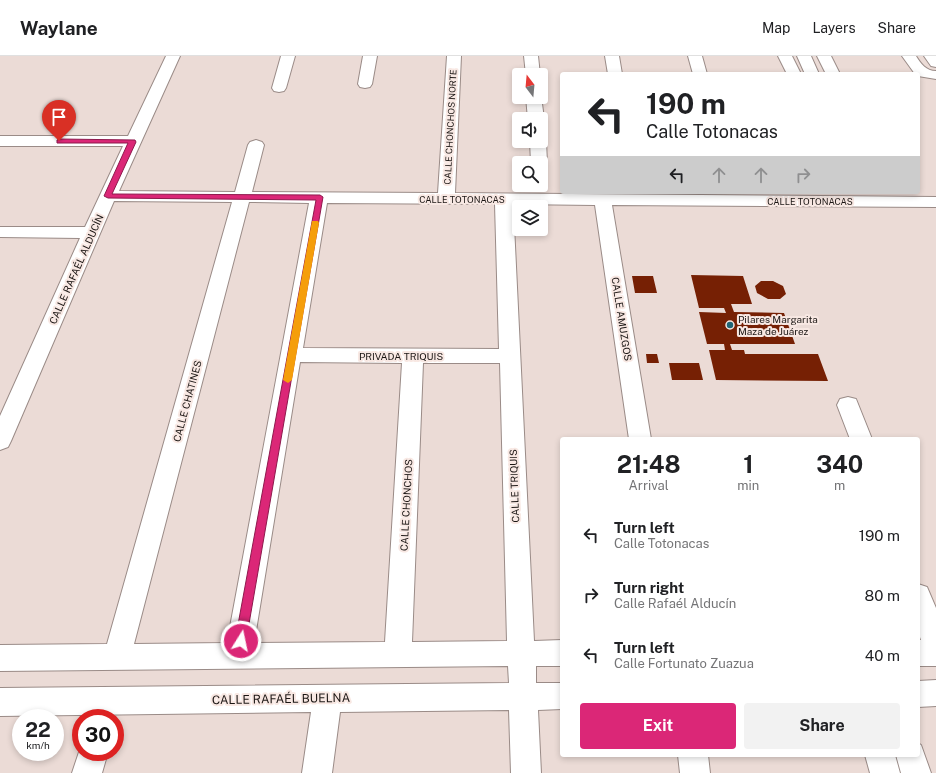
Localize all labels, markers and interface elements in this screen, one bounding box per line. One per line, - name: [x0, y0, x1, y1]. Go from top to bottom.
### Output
- text: Waylane: [20, 17, 98, 39]
- text: Map: [762, 20, 790, 36]
- text: Layers: [812, 20, 856, 36]
- text: Share: [878, 20, 916, 36]
- north arrow: [512, 68, 548, 104]
- map controls: [512, 68, 548, 236]
- street label: CALLE CHONCHOS NORTE: [441, 69, 459, 185]
- text: 190 m: [646, 87, 726, 120]
- icon: left: [580, 88, 632, 140]
- pin: [42, 100, 76, 141]
- icon: arrive: [48, 106, 70, 128]
- button: sound: [512, 112, 548, 148]
- text: Calle Totonacas: [646, 121, 778, 142]
- button: search: [512, 156, 548, 192]
- icon: left: [666, 164, 688, 186]
- icon: ahead: [708, 164, 730, 186]
- icon: ahead: [750, 164, 772, 186]
- icon: right: [792, 164, 814, 186]
- street label: CALLE TOTONACAS: [419, 194, 505, 205]
- street label: CALLE TOTONACAS: [767, 196, 853, 207]
- button: layers: [512, 200, 548, 236]
- street label: CALLE RAFAÉL ALDUCÍN: [46, 212, 106, 326]
- street label: CALLE AMUZGOS: [609, 276, 635, 362]
- place label: Pilares Margarita Maza de Juárez: [738, 313, 818, 337]
- marker: Pilares Margarita Maza de Juárez: [725, 320, 735, 330]
- street label: PRIVADA TRIQUIS: [359, 350, 443, 362]
- street label: CALLE CHATINES: [170, 359, 204, 443]
- street label: CALLE TRIQUIS: [507, 449, 521, 523]
- text: 21:48: [617, 450, 681, 478]
- text: 1: [743, 450, 753, 478]
- text: 340: [816, 450, 863, 478]
- street label: CALLE CHONCHOS: [398, 458, 414, 551]
- text: Arrival: [629, 478, 669, 493]
- text: min: [737, 478, 759, 493]
- text: m: [834, 478, 845, 493]
- text: Turn left: [614, 519, 675, 536]
- icon: left: [580, 524, 602, 546]
- text: 190 m: [859, 527, 900, 544]
- text: Calle Totonacas: [614, 536, 709, 551]
- text: Turn right: [614, 579, 684, 596]
- icon: right: [580, 584, 602, 606]
- text: 80 m: [865, 587, 900, 604]
- text: Calle Rafaél Alducín: [614, 596, 736, 611]
- position arrow: [220, 620, 262, 662]
- text: Turn left: [614, 639, 675, 656]
- icon: left: [580, 644, 602, 666]
- text: 40 m: [865, 647, 900, 664]
- text: Calle Fortunato Zuazua: [614, 656, 754, 671]
- street label: CALLE RAFAÉL BUELNA: [212, 691, 351, 707]
- button: Exit: [580, 703, 736, 749]
- button: Share: [744, 703, 900, 749]
- speed limit sign: 30: [72, 709, 124, 761]
- text: 22: [25, 718, 51, 742]
- text: km/h: [26, 739, 50, 751]

